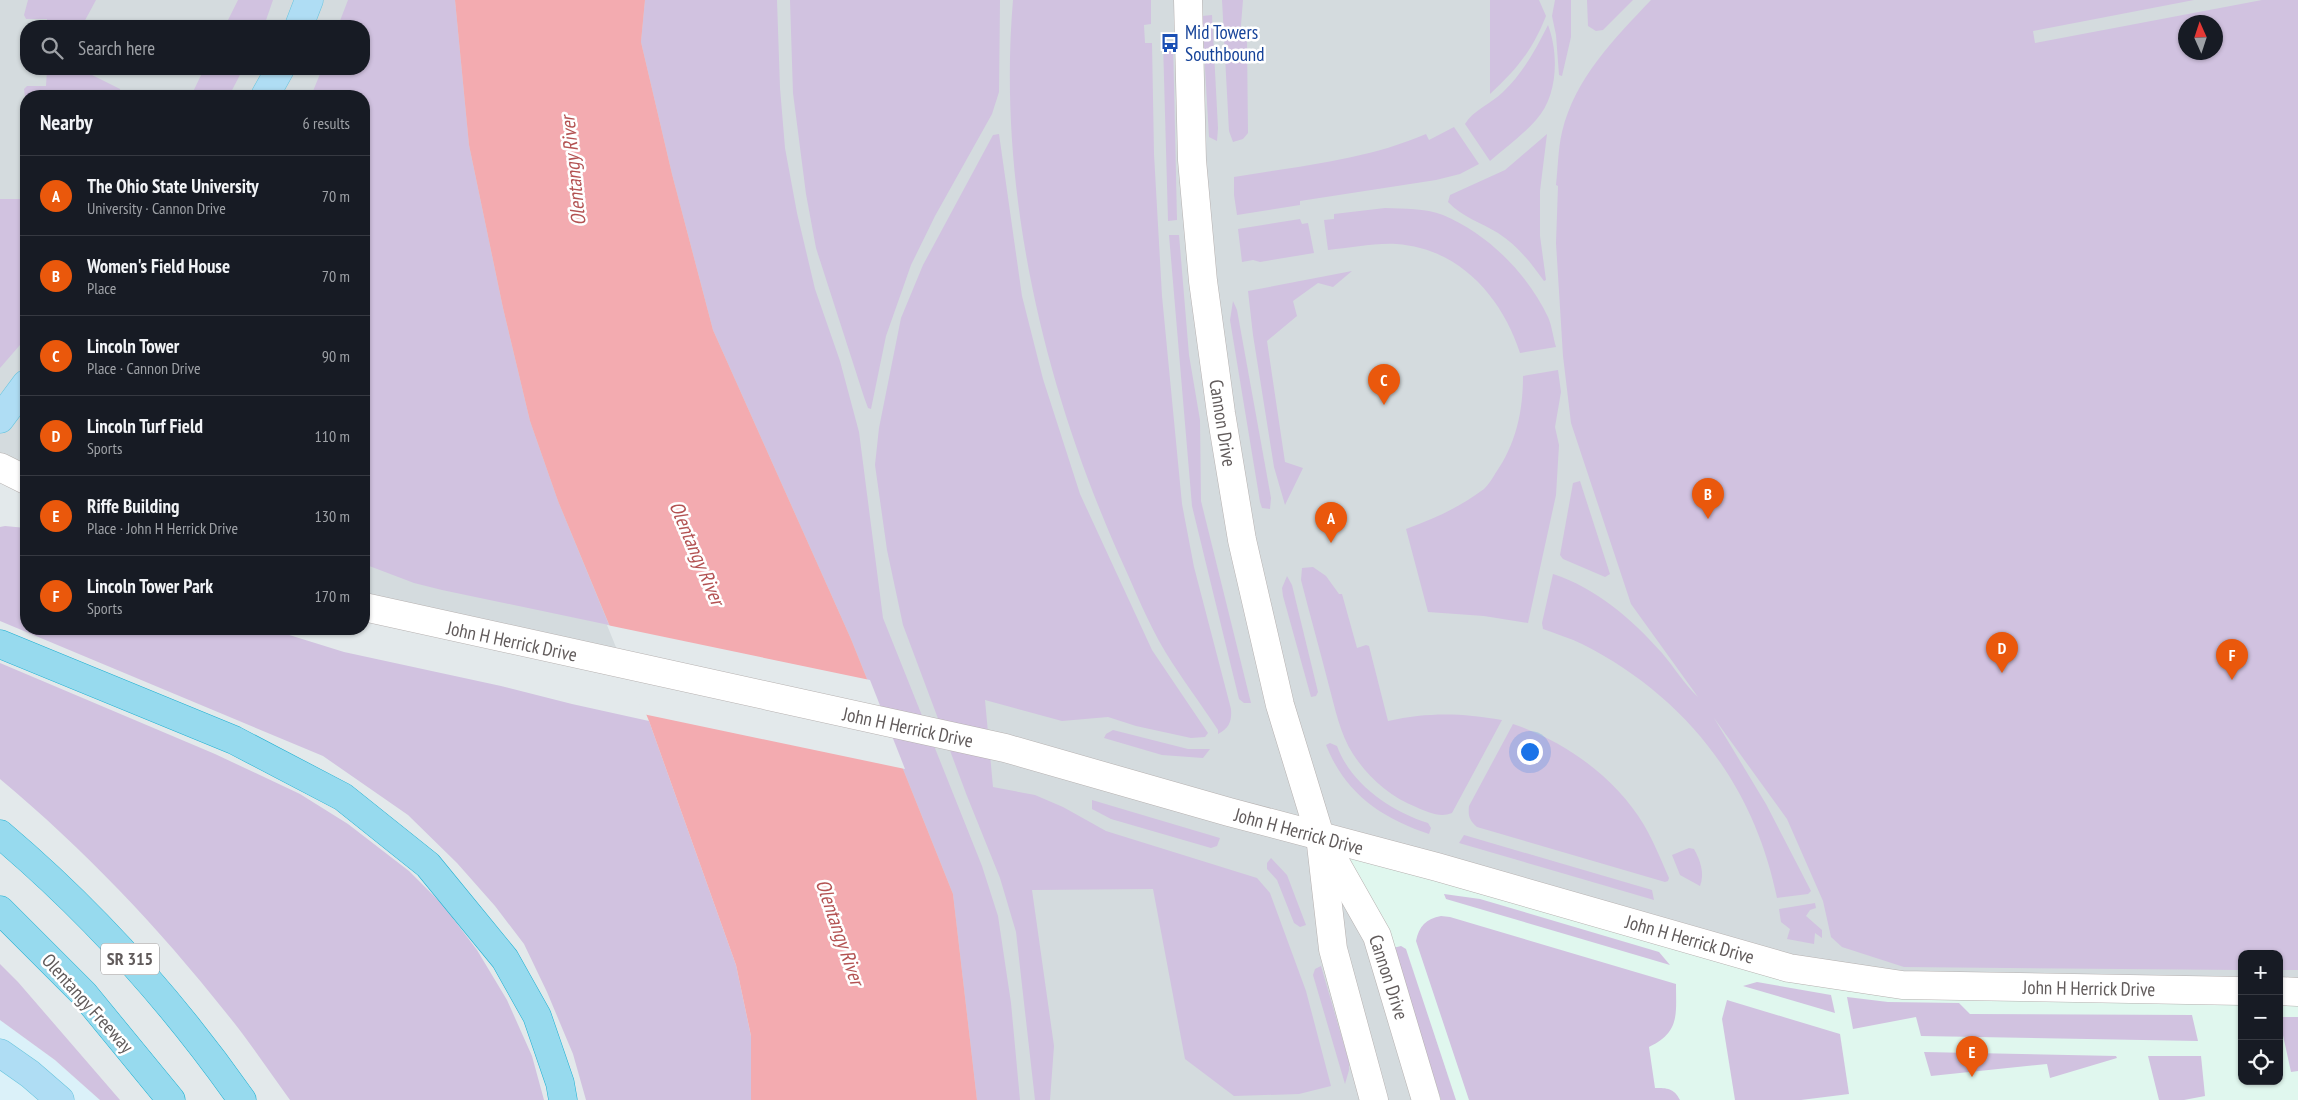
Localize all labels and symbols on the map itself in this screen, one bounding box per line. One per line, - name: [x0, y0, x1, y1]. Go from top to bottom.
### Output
- north arrow: [2178, 15, 2223, 60]
- place label: Mid Towers Southbound: [1185, 20, 1264, 66]
- bus stop icon: Mid Towers Southbound: [1159, 32, 1181, 54]
- water label: Olentangy River: [554, 112, 592, 227]
- pin: C: [1368, 364, 1400, 405]
- street label: Cannon Drive: [1204, 378, 1242, 468]
- pin: B: [1692, 478, 1724, 519]
- water label: Olentangy River: [663, 497, 731, 611]
- pin: A: [1315, 502, 1347, 543]
- street label: John H Herrick Drive: [444, 615, 579, 667]
- pin: D: [1986, 632, 2018, 673]
- pin: F: [2216, 639, 2248, 680]
- street label: John H Herrick Drive: [840, 701, 975, 753]
- your location: [1517, 739, 1543, 765]
- street label: John H Herrick Drive: [1231, 802, 1366, 860]
- water label: Olentangy River: [810, 876, 871, 991]
- street label: John H Herrick Drive: [1622, 909, 1757, 969]
- street label: Cannon Drive: [1364, 932, 1414, 1023]
- road number: SR 315: [101, 944, 159, 974]
- street label: Olentangy Freeway: [37, 948, 139, 1058]
- street label: John H Herrick Drive: [2022, 975, 2156, 1001]
- pin: E: [1956, 1036, 1988, 1077]

